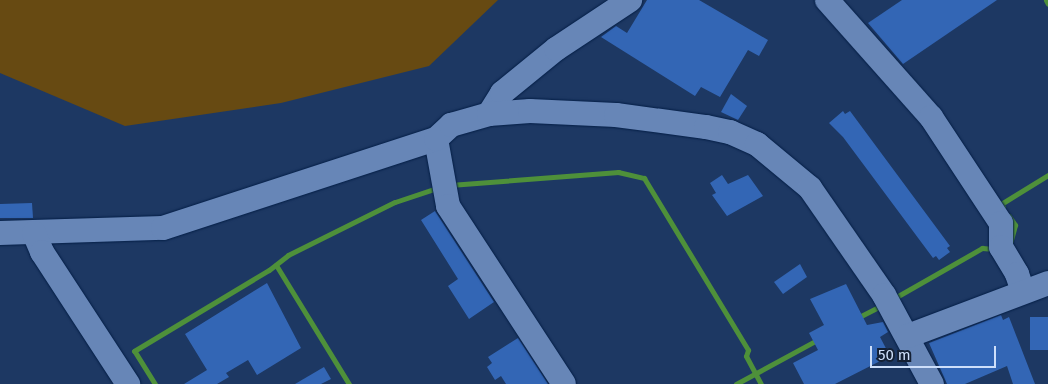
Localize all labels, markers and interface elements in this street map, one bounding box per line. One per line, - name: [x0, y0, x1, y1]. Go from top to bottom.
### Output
- scale bar: [873, 336, 999, 368]
- text: 50 m: [878, 346, 911, 364]

